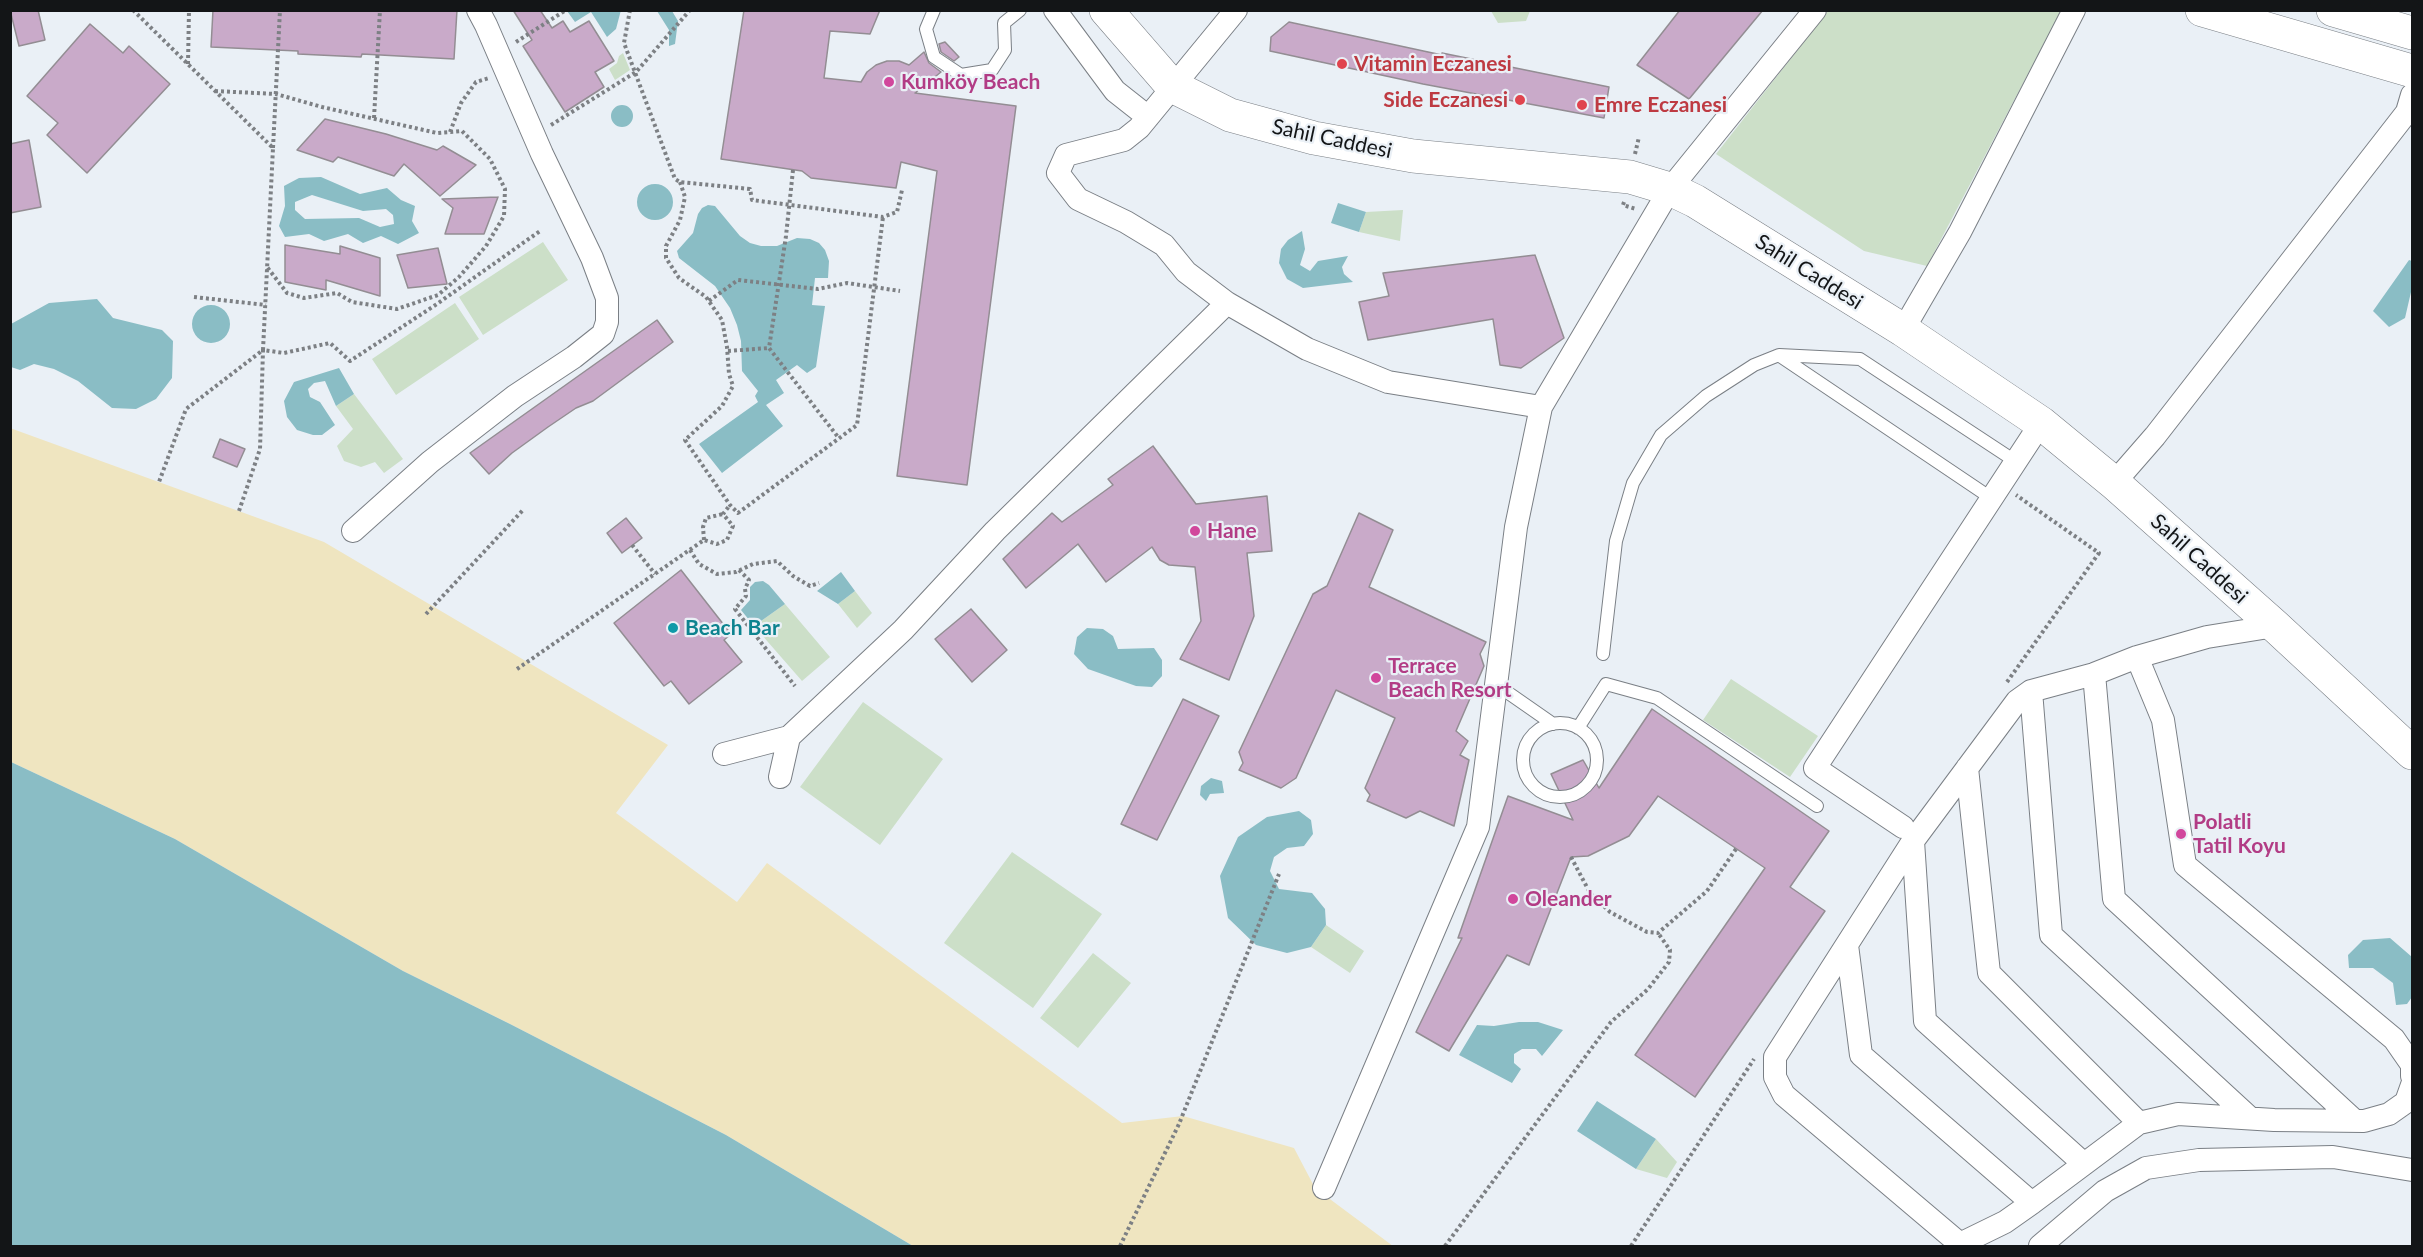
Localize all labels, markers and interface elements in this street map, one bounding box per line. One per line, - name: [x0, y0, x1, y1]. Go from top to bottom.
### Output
- place label: Vitamin Eczanesi: [1354, 51, 1512, 77]
- marker: Vitamin Eczanesi: [1335, 57, 1349, 71]
- place label: Kumköy Beach: [901, 69, 1040, 95]
- marker: Kumköy Beach: [882, 75, 896, 89]
- place label: Side Eczanesi: [1383, 87, 1508, 113]
- place label: Emre Eczanesi: [1594, 92, 1727, 118]
- marker: Side Eczanesi: [1513, 93, 1527, 107]
- marker: Emre Eczanesi: [1575, 98, 1589, 112]
- street label: Sahil Caddesi: [1270, 114, 1394, 164]
- street label: Sahil Caddesi: [1751, 229, 1867, 315]
- street label: Sahil Caddesi: [2145, 509, 2253, 609]
- place label: Hane: [1207, 518, 1257, 544]
- marker: Hane: [1188, 524, 1202, 538]
- place label: Beach Bar: [685, 615, 780, 641]
- marker: Beach Bar: [666, 621, 680, 635]
- place label: Terrace Beach Resort: [1388, 653, 1512, 703]
- marker: Terrace Beach Resort: [1369, 671, 1383, 685]
- place label: Polatli Tatil Koyu: [2193, 809, 2286, 859]
- marker: Polatli Tatil Koyu: [2174, 827, 2188, 841]
- place label: Oleander: [1525, 886, 1612, 912]
- marker: Oleander: [1506, 892, 1520, 906]

